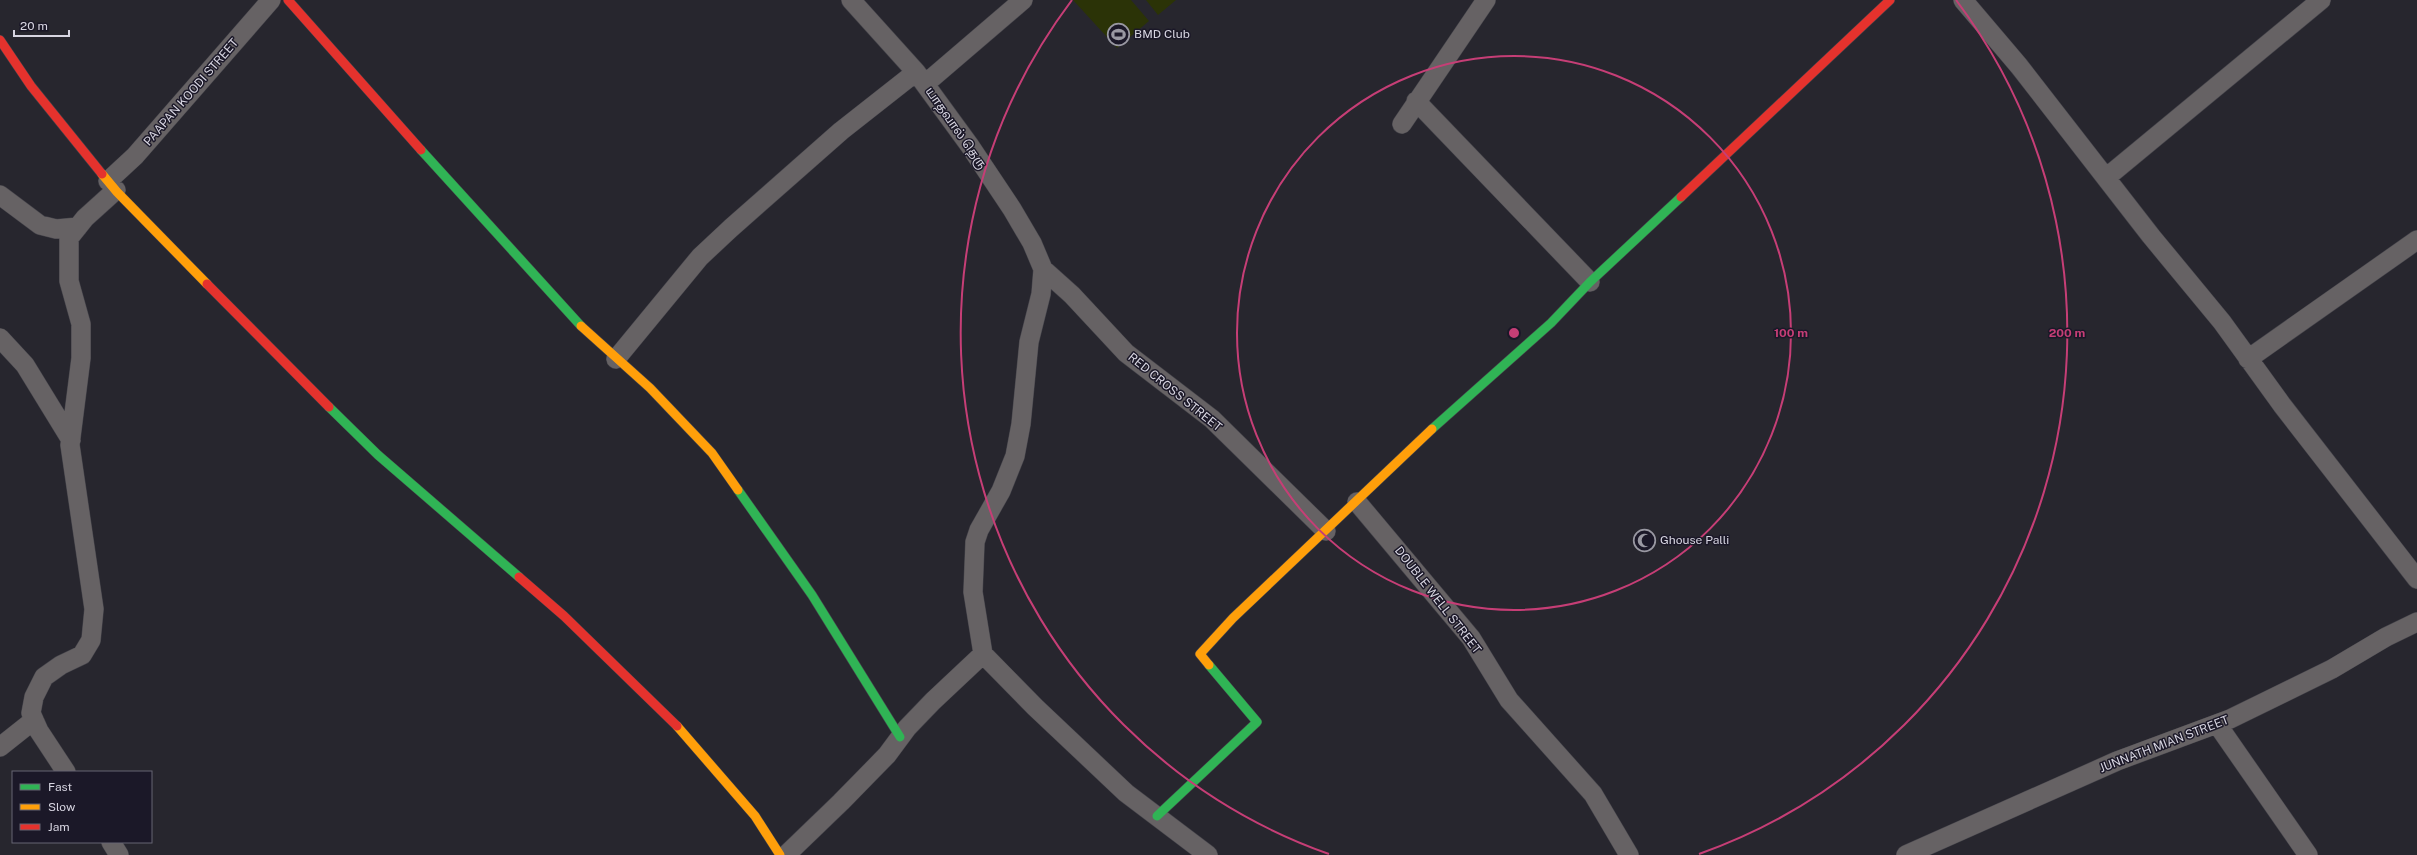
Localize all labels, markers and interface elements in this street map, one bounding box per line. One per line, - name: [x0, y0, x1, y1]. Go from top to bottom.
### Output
- scale bar: [14, 12, 69, 38]
- text: 20 m: [20, 19, 48, 33]
- sports icon: BMD Club: [1106, 21, 1132, 47]
- place label: BMD Club: [1134, 27, 1190, 41]
- street label: PAAPAN KOODI STREET: [141, 36, 241, 148]
- street label: யாதவால் தெரு: [922, 84, 990, 173]
- centre of rings: [1507, 326, 1521, 340]
- text: 100 m: [1774, 326, 1808, 340]
- text: 200 m: [2049, 326, 2085, 340]
- street label: RED CROSS STREET: [1125, 350, 1225, 434]
- mosque icon: Ghouse Palli: [1632, 527, 1658, 553]
- place label: Ghouse Palli: [1660, 533, 1729, 547]
- street label: DOUBLE WELL STREET: [1392, 544, 1484, 656]
- street label: JUNNATH MIAN STREET: [2097, 713, 2231, 775]
- legend: [12, 771, 152, 843]
- text: Fast: [48, 780, 73, 794]
- text: Slow: [48, 800, 76, 814]
- text: Jam: [48, 820, 70, 834]

